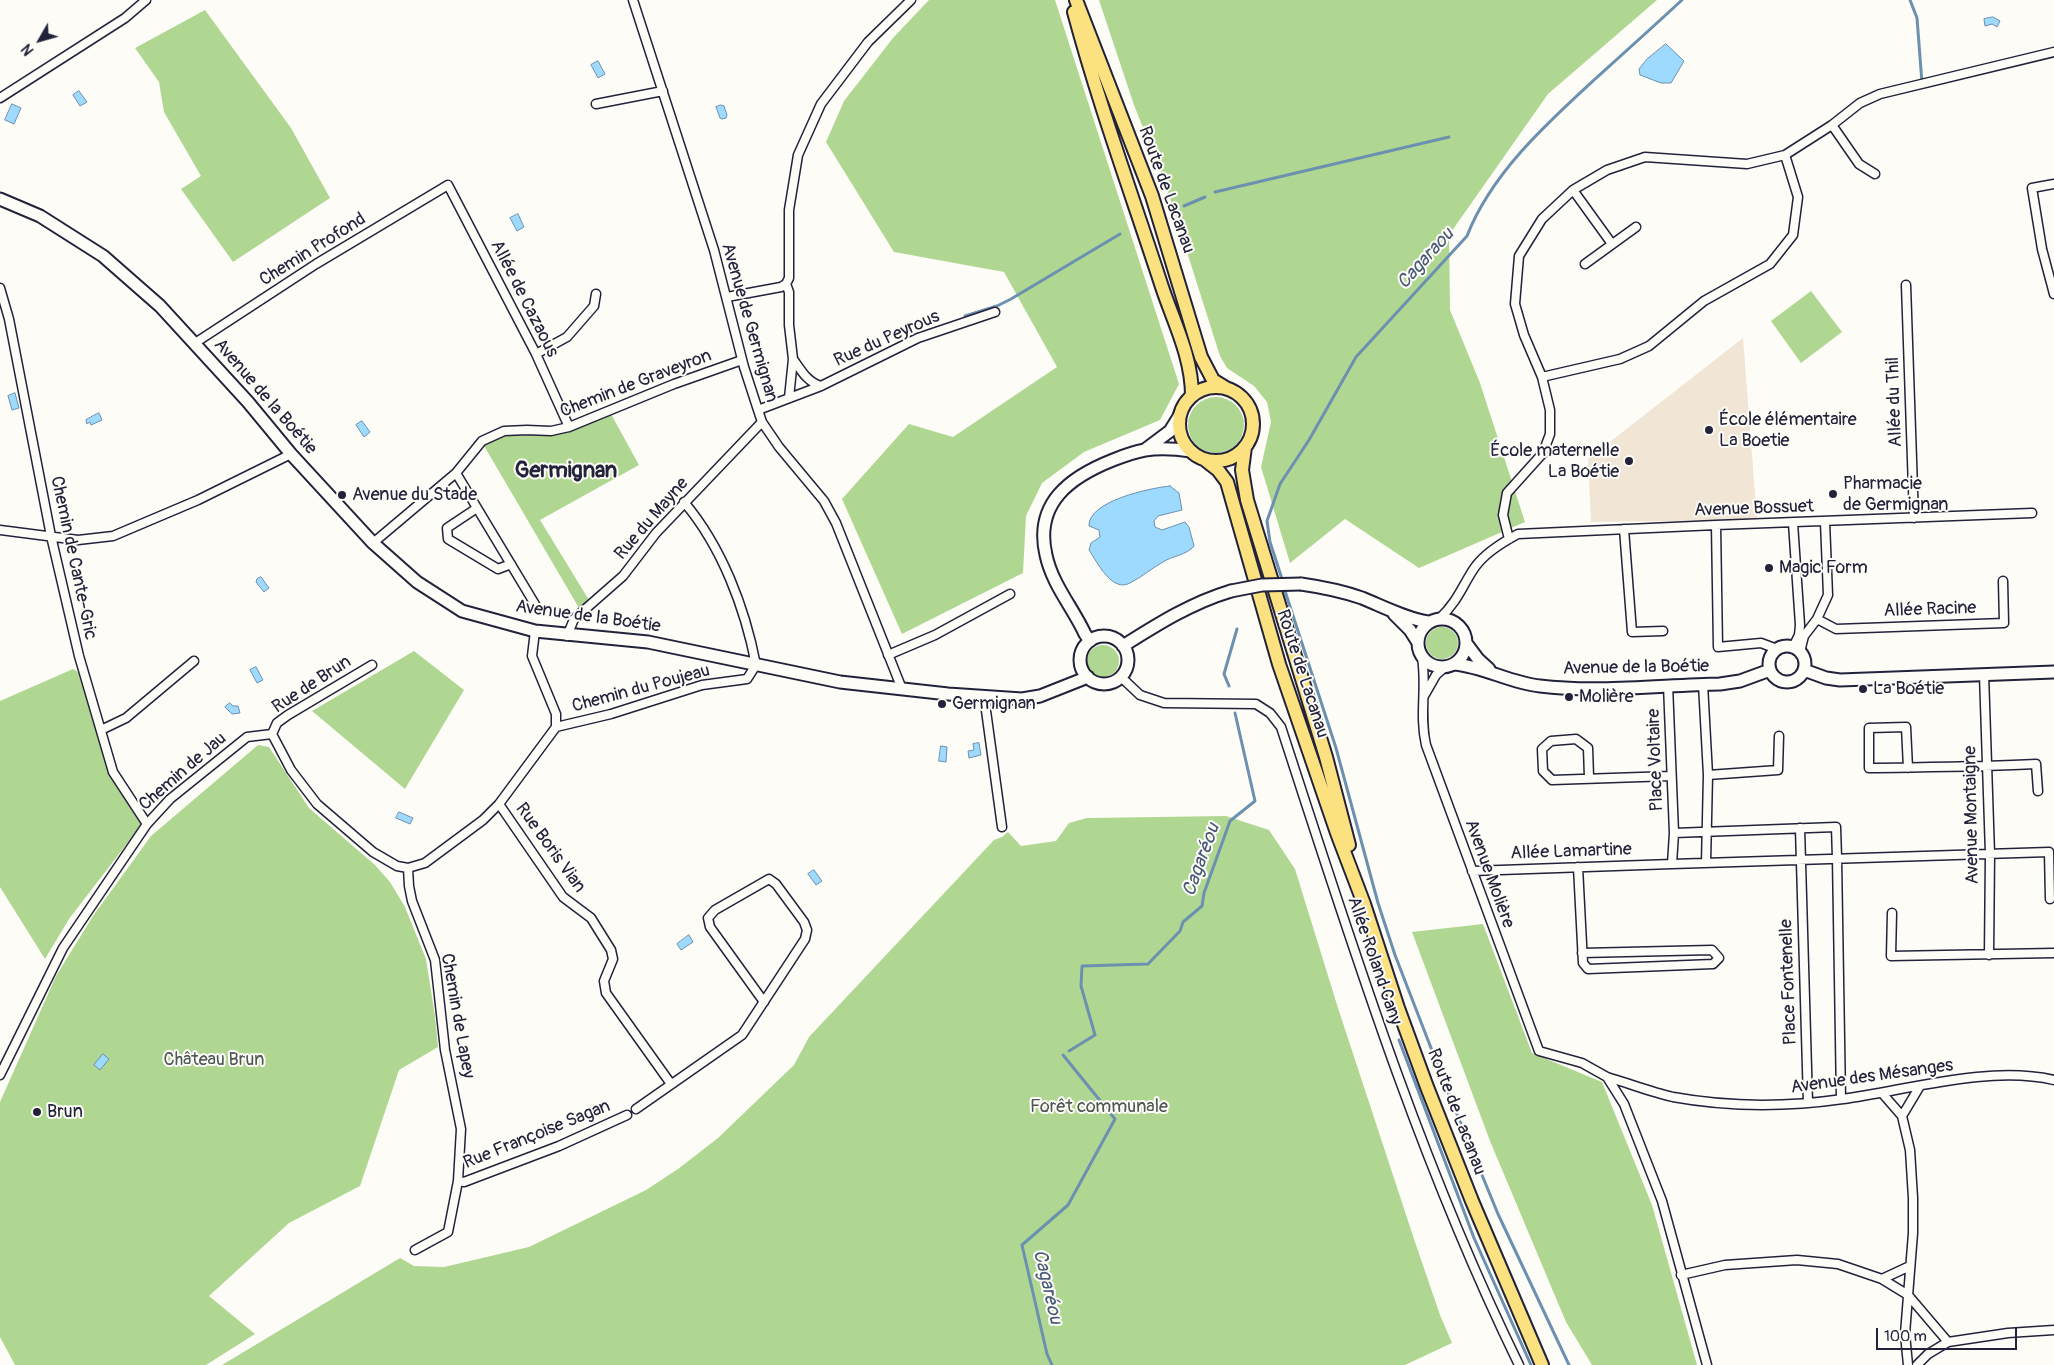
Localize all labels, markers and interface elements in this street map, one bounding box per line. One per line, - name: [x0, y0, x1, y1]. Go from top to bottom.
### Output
- north arrow: [15, 15, 65, 65]
- text: N: [18, 41, 37, 59]
- street label: Route de Lacanau: [1133, 123, 1199, 257]
- street label: Chemin Profond: [256, 209, 370, 291]
- water label: Cagaraou: [1393, 224, 1459, 294]
- street label: Allée de Cazaous: [485, 237, 563, 361]
- street label: Avenue de Germignan: [716, 241, 782, 405]
- street label: Rue du Peyrous: [831, 306, 943, 372]
- street label: Avenue de la Boétie: [209, 335, 321, 459]
- street label: Chemin de Graveyron: [557, 345, 715, 423]
- street label: Allée du Thil: [1883, 356, 1907, 448]
- place label: École élémentaire La Boetie: [1719, 409, 1857, 452]
- marker: École élémentaire La Boetie: [1703, 424, 1715, 436]
- place label: École maternelle La Boétie: [1490, 440, 1619, 482]
- marker: École maternelle La Boétie: [1623, 455, 1635, 467]
- district label: Germignan: [515, 458, 617, 484]
- street label: Rue du Mayne: [610, 473, 694, 565]
- place label: Pharmacie de Germignan: [1843, 473, 1948, 516]
- street label: Chemin de Cante-Gric: [45, 474, 101, 642]
- place label: Avenue du Stade: [352, 484, 477, 506]
- marker: Pharmacie de Germignan: [1827, 488, 1839, 500]
- marker: Avenue du Stade: [336, 489, 348, 501]
- street label: Avenue Bossuet: [1694, 496, 1814, 522]
- place label: Magic Form: [1779, 557, 1868, 579]
- marker: Magic Form: [1763, 562, 1775, 574]
- street label: Avenue de la Boétie: [514, 596, 662, 638]
- street label: Allée Racine: [1883, 598, 1977, 622]
- street label: Route de Lacanau: [1271, 607, 1333, 741]
- street label: Rue de Brun: [268, 651, 356, 719]
- street label: Avenue de la Boétie: [1563, 656, 1709, 680]
- street label: Chemin du Poujeau: [570, 660, 712, 718]
- place label: La Boétie: [1873, 678, 1944, 700]
- marker: La Boétie: [1857, 683, 1869, 695]
- place label: Molière: [1579, 686, 1634, 708]
- marker: Molière: [1563, 691, 1575, 703]
- place label: Germignan: [952, 693, 1036, 715]
- marker: Germignan: [936, 698, 948, 710]
- street label: Place Voltaire: [1643, 708, 1669, 812]
- street label: Chemin de Jau: [135, 728, 231, 816]
- street label: Avenue Montaigne: [1960, 746, 1984, 884]
- street label: Rue Boris Vian: [510, 799, 590, 897]
- street label: Avenue Molière: [1459, 817, 1519, 931]
- water label: Cagaréou: [1178, 821, 1226, 899]
- street label: Allée Lamartine: [1510, 839, 1632, 865]
- street label: Allée Roland Cany: [1342, 894, 1406, 1028]
- street label: Place Fontenelle: [1776, 919, 1802, 1045]
- street label: Chemin de Lapey: [435, 952, 479, 1080]
- street label: Route de Lacanau: [1422, 1046, 1490, 1178]
- park label: Château Brun: [164, 1049, 264, 1071]
- street label: Avenue des Mésanges: [1789, 1055, 1955, 1099]
- street label: Rue Françoise Sagan: [460, 1096, 614, 1174]
- park label: Forêt communale: [1030, 1096, 1168, 1118]
- place label: Brun: [47, 1101, 83, 1123]
- marker: Brun: [31, 1106, 43, 1118]
- water label: Cagaréou: [1027, 1248, 1067, 1326]
- scale bar: [1879, 1318, 2020, 1350]
- text: 100 m: [1884, 1327, 1927, 1346]

